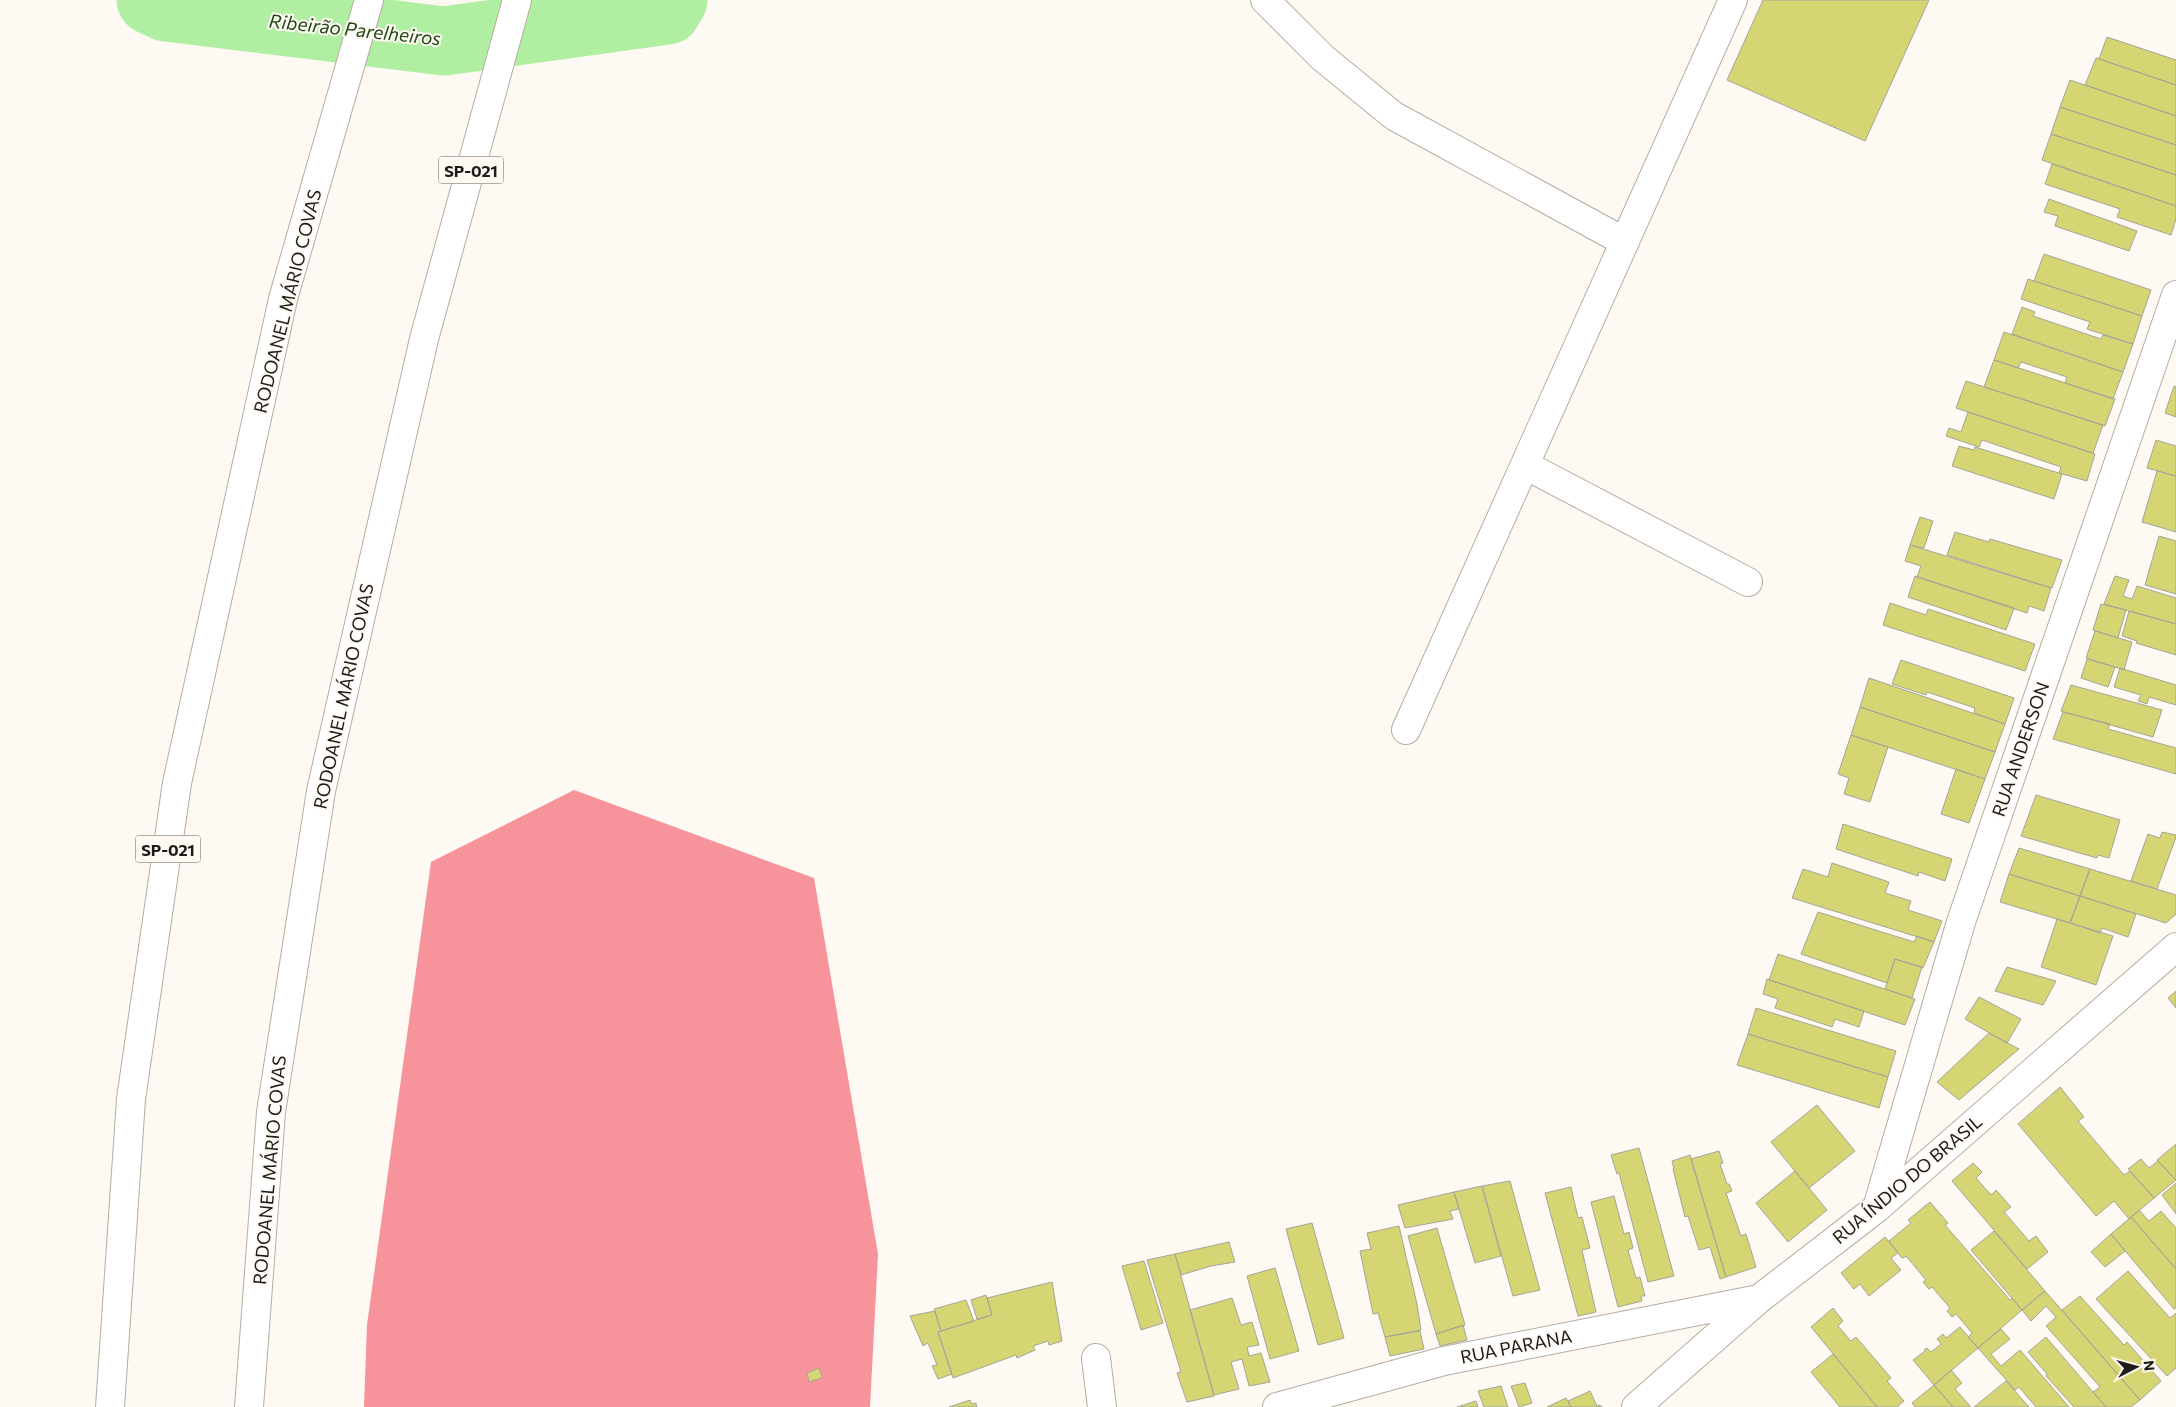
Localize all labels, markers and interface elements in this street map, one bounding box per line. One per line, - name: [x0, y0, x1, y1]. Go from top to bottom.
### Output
- water label: Ribeirão Parelheiros: [268, 9, 442, 50]
- road number: SP-021: [438, 156, 504, 184]
- street label: RODOANEL MÁRIO COVAS: [249, 187, 325, 415]
- street label: RODOANEL MÁRIO COVAS: [308, 581, 378, 811]
- street label: RUA ANDERSON: [1987, 679, 2053, 819]
- road number: SP-021: [136, 836, 200, 862]
- street label: RODOANEL MÁRIO COVAS: [248, 1055, 290, 1285]
- street label: RUA ÍNDIO DO BRASIL: [1828, 1110, 1986, 1248]
- street label: RUA PARANA: [1458, 1324, 1574, 1368]
- north arrow: [2111, 1342, 2161, 1392]
- text: N: [2140, 1359, 2158, 1372]

